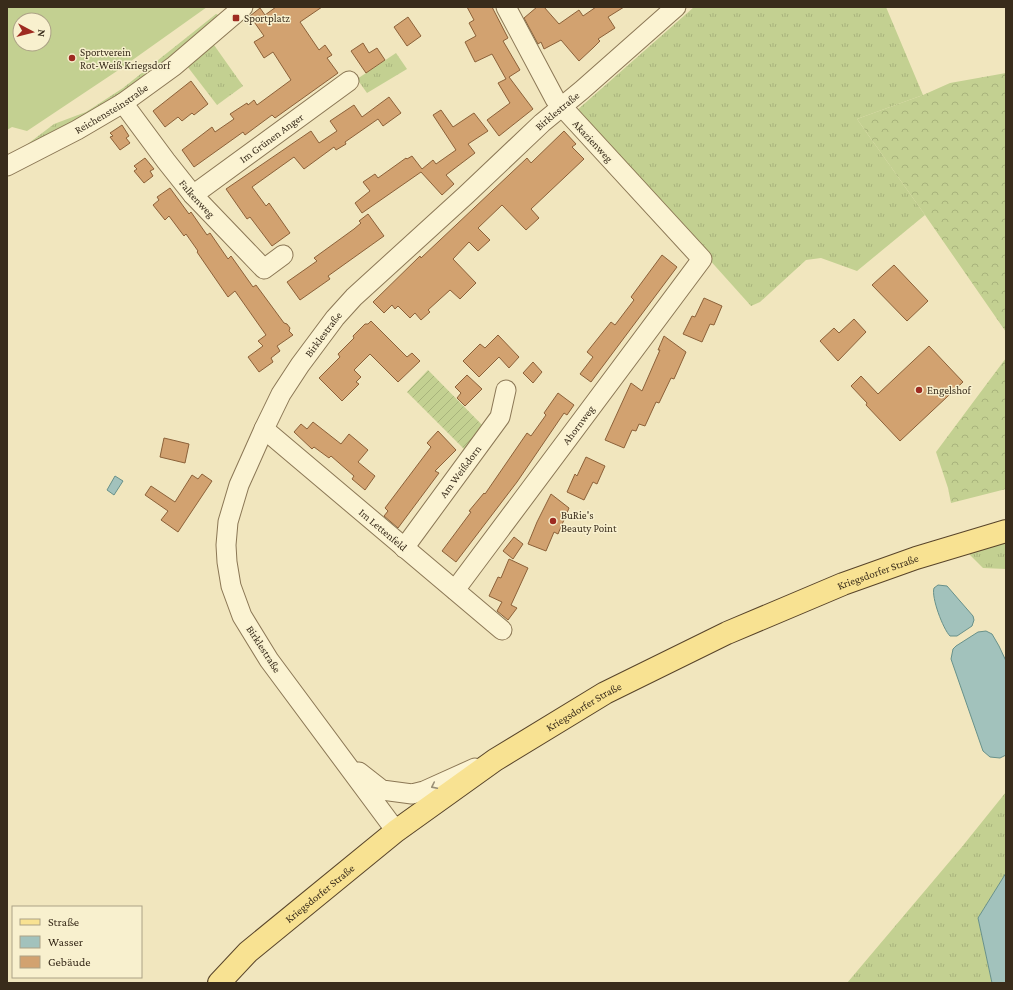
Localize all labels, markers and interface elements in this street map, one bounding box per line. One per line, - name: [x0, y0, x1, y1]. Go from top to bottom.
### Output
- north arrow: [12, 12, 52, 52]
- place label: Sportplatz: [244, 12, 290, 25]
- marker: Sportplatz: [231, 13, 241, 23]
- text: N: [35, 29, 48, 38]
- place label: Sportverein Rot-Weiß Kriegsdorf: [80, 46, 171, 72]
- marker: Sportverein Rot-Weiß Kriegsdorf: [67, 53, 77, 63]
- street label: Reichensteinstraße: [72, 81, 150, 136]
- street label: Birklestraße: [533, 89, 582, 132]
- street label: Im Grünen Anger: [237, 110, 306, 165]
- street label: Akazienweg: [570, 118, 616, 166]
- street label: Falkenweg: [177, 177, 218, 221]
- street label: Birklestraße: [302, 309, 344, 359]
- place label: Engelshof: [927, 384, 972, 397]
- marker: Engelshof: [914, 385, 924, 395]
- street label: Ahornweg: [560, 402, 598, 447]
- street label: Am Weißdorn: [437, 443, 483, 500]
- street label: Im Lettenfeld: [357, 506, 410, 554]
- place label: BuRie's Beauty Point: [561, 509, 617, 535]
- marker: BuRie's Beauty Point: [548, 516, 558, 526]
- street label: Kriegsdorfer Straße: [835, 552, 920, 592]
- street label: Birklestraße: [244, 623, 284, 675]
- street label: Kriegsdorfer Straße: [544, 680, 623, 733]
- one-way arrow: [430, 782, 438, 789]
- street label: Kriegsdorfer Straße: [283, 862, 357, 925]
- legend: [12, 906, 142, 978]
- text: Straße: [48, 915, 79, 929]
- text: Wasser: [48, 935, 84, 949]
- text: Gebäude: [48, 955, 90, 969]

